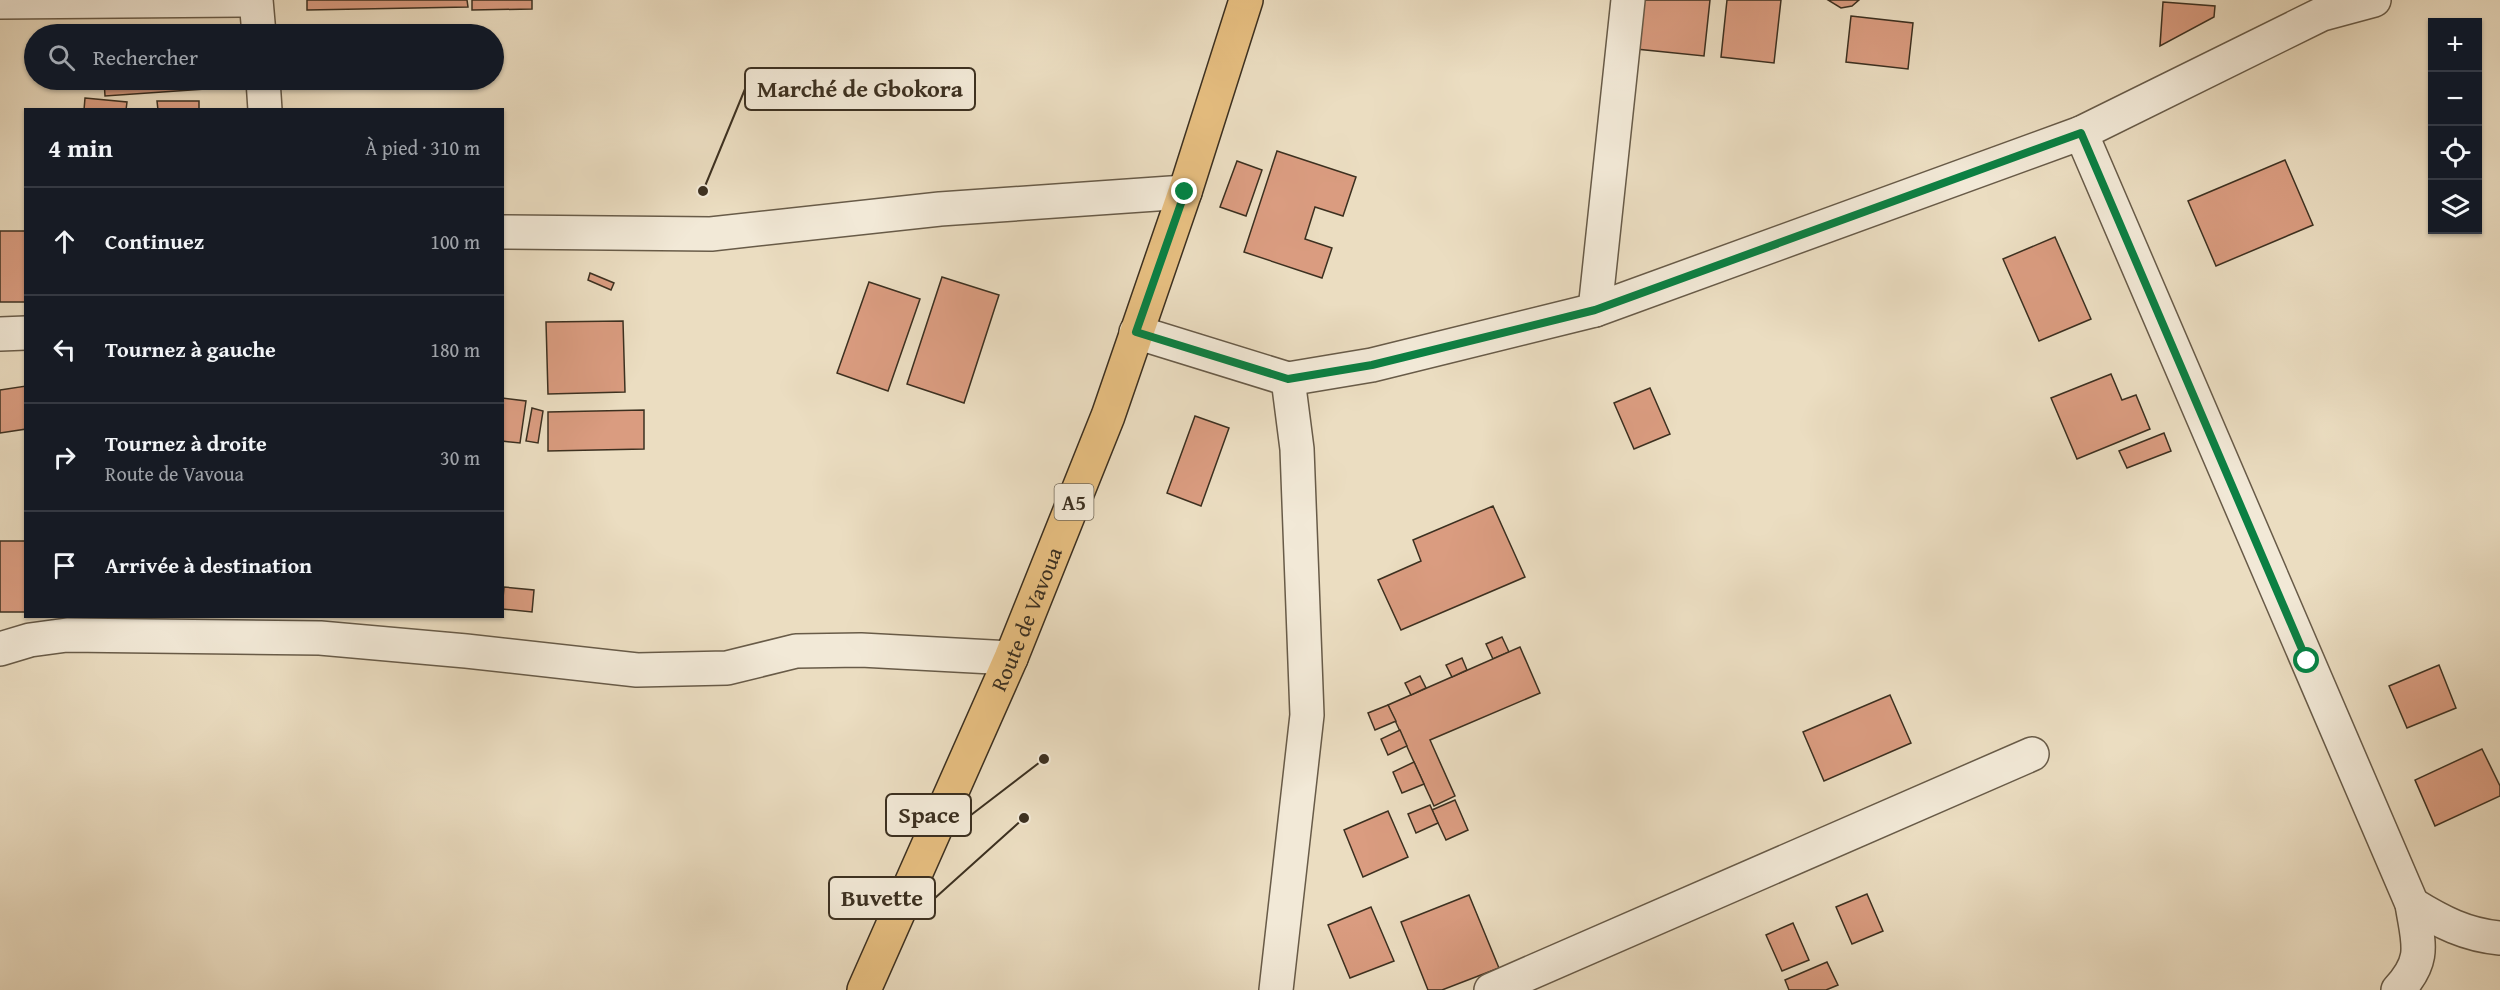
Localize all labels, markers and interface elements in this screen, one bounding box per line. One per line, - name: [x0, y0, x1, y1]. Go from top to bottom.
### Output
- map controls: [2428, 18, 2482, 234]
- button: +: [2428, 18, 2482, 72]
- search box: [24, 24, 504, 90]
- icon: search: [45, 41, 78, 74]
- text: Rechercher: [93, 41, 198, 73]
- callout: Marché de Gbokora: [745, 68, 975, 110]
- text: Marché de Gbokora: [757, 71, 964, 106]
- button: −: [2428, 72, 2482, 126]
- button: locate: [2428, 126, 2482, 180]
- text: 4 min: [48, 128, 113, 167]
- text: À pied · 310 m: [365, 133, 480, 162]
- route end: [1171, 178, 1197, 204]
- button: layers: [2428, 180, 2482, 234]
- icon: ahead: [48, 225, 81, 258]
- text: Continuez: [105, 225, 204, 257]
- text: 100 m: [430, 227, 480, 256]
- icon: left: [48, 333, 81, 366]
- text: Tournez à gauche: [105, 333, 276, 365]
- text: 180 m: [430, 335, 480, 364]
- text: Tournez à droite: [105, 427, 267, 459]
- icon: right: [48, 441, 81, 474]
- text: 30 m: [440, 443, 480, 472]
- text: Route de Vavoua: [105, 459, 244, 488]
- road number: A5: [1054, 484, 1094, 520]
- street label: Route de Vavoua: [982, 542, 1070, 696]
- icon: arrive: [48, 549, 81, 582]
- text: Arrivée à destination: [105, 549, 312, 581]
- route start: [2293, 647, 2319, 673]
- callout: Space: [886, 794, 971, 836]
- text: Space: [898, 797, 960, 832]
- callout: Buvette: [829, 877, 935, 919]
- text: Buvette: [841, 880, 923, 915]

